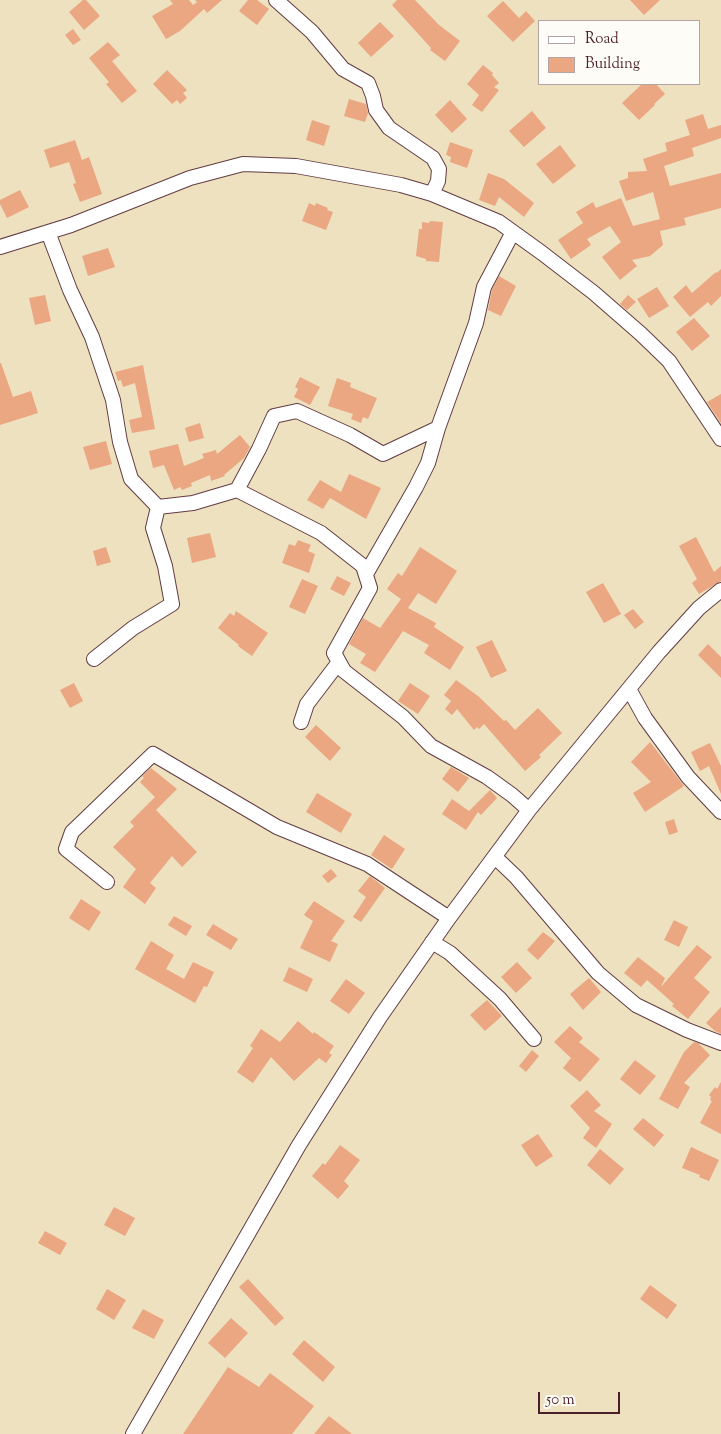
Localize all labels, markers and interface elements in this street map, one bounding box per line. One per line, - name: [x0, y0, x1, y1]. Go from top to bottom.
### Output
- legend: [538, 20, 701, 85]
- text: Road: [585, 29, 619, 50]
- text: Building: [585, 54, 640, 75]
- scale bar: [541, 1382, 624, 1414]
- text: 50 m: [546, 1390, 575, 1411]

